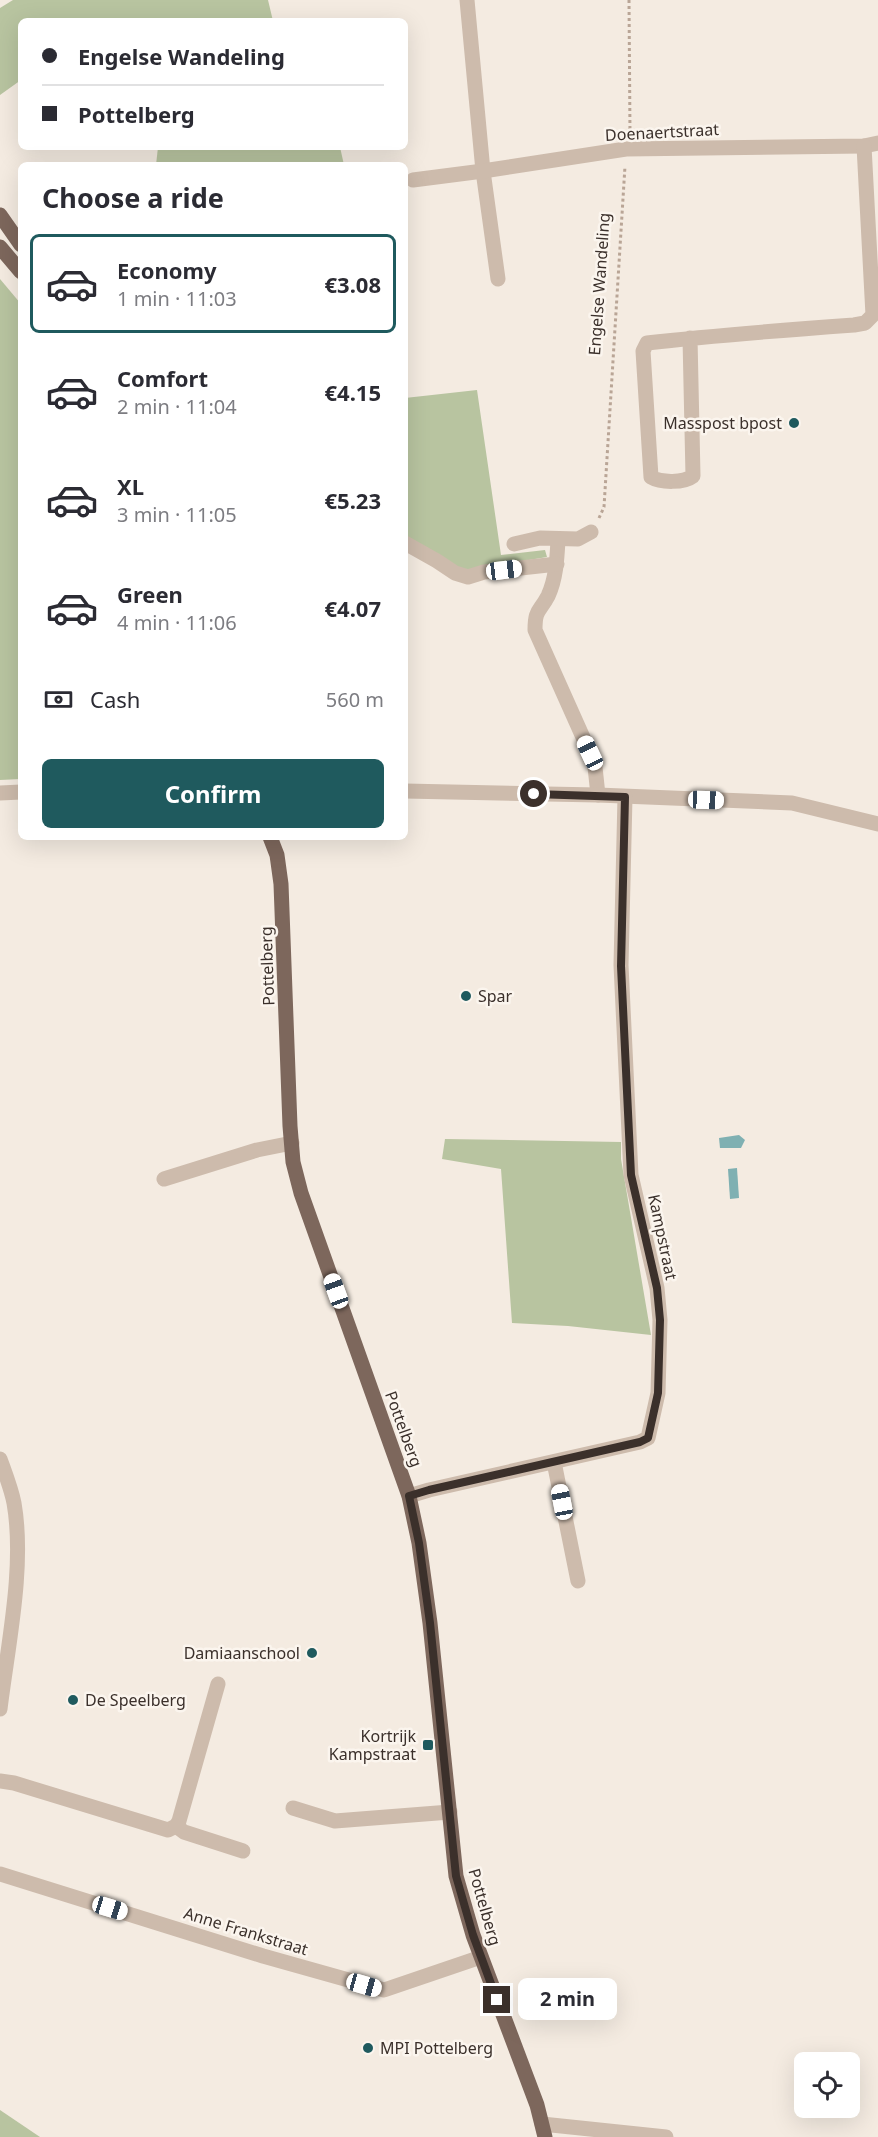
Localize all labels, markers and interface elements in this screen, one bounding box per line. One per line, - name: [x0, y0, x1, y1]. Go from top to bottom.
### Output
- text: Engelse Wandeling: [78, 41, 285, 71]
- text: Pottelberg: [78, 99, 195, 129]
- street label: Doenaertstraat: [604, 118, 720, 146]
- text: Choose a ride: [42, 179, 224, 216]
- street label: Engelse Wandeling: [583, 212, 615, 356]
- text: Economy: [117, 255, 216, 285]
- icon: car: [45, 257, 99, 311]
- text: €3.08: [324, 269, 381, 299]
- text: 1 min · 11:03: [117, 285, 237, 312]
- text: Comfort: [117, 363, 208, 393]
- icon: car: [45, 365, 99, 419]
- text: €4.15: [324, 377, 381, 407]
- text: 2 min · 11:04: [117, 393, 237, 420]
- place label: Masspost bpost: [663, 412, 782, 434]
- marker: Masspost bpost: [787, 416, 801, 430]
- text: XL: [117, 471, 144, 501]
- icon: car: [45, 473, 99, 527]
- text: €5.23: [324, 485, 381, 515]
- text: 3 min · 11:05: [117, 501, 237, 528]
- car: [485, 559, 523, 581]
- text: Green: [117, 579, 183, 609]
- icon: car: [45, 581, 99, 635]
- text: €4.07: [324, 593, 381, 623]
- text: 4 min · 11:06: [117, 609, 237, 636]
- icon: cash: [42, 683, 75, 716]
- text: Cash: [90, 684, 140, 714]
- text: 560 m: [326, 686, 384, 713]
- car: [574, 733, 606, 773]
- button: Confirm: [42, 759, 384, 828]
- route start: [520, 780, 547, 807]
- car: [688, 790, 724, 810]
- street label: Pottelberg: [255, 926, 279, 1006]
- place label: Spar: [478, 985, 513, 1007]
- marker: Spar: [459, 989, 473, 1003]
- street label: Kampstraat: [643, 1192, 683, 1282]
- car: [321, 1271, 351, 1311]
- street label: Pottelberg: [380, 1388, 428, 1470]
- car: [550, 1483, 574, 1521]
- place label: Damiaanschool: [184, 1642, 300, 1664]
- marker: Damiaanschool: [305, 1646, 319, 1660]
- place label: De Speelberg: [85, 1689, 186, 1711]
- marker: De Speelberg: [66, 1693, 80, 1707]
- place label: Kortrijk Kampstraat: [329, 1725, 416, 1765]
- marker: Kortrijk Kampstraat: [421, 1738, 435, 1752]
- street label: Pottelberg: [464, 1866, 506, 1948]
- car: [90, 1894, 130, 1922]
- street label: Anne Frankstraat: [181, 1902, 311, 1960]
- car: [344, 1971, 384, 1999]
- callout: 2 min: [518, 1979, 617, 2021]
- text: 2 min: [540, 1985, 595, 2012]
- route end: [483, 1986, 510, 2013]
- place label: MPI Pottelberg: [380, 2037, 493, 2059]
- marker: MPI Pottelberg: [361, 2041, 375, 2055]
- map controls: [794, 2052, 860, 2118]
- button: locate: [794, 2052, 860, 2118]

